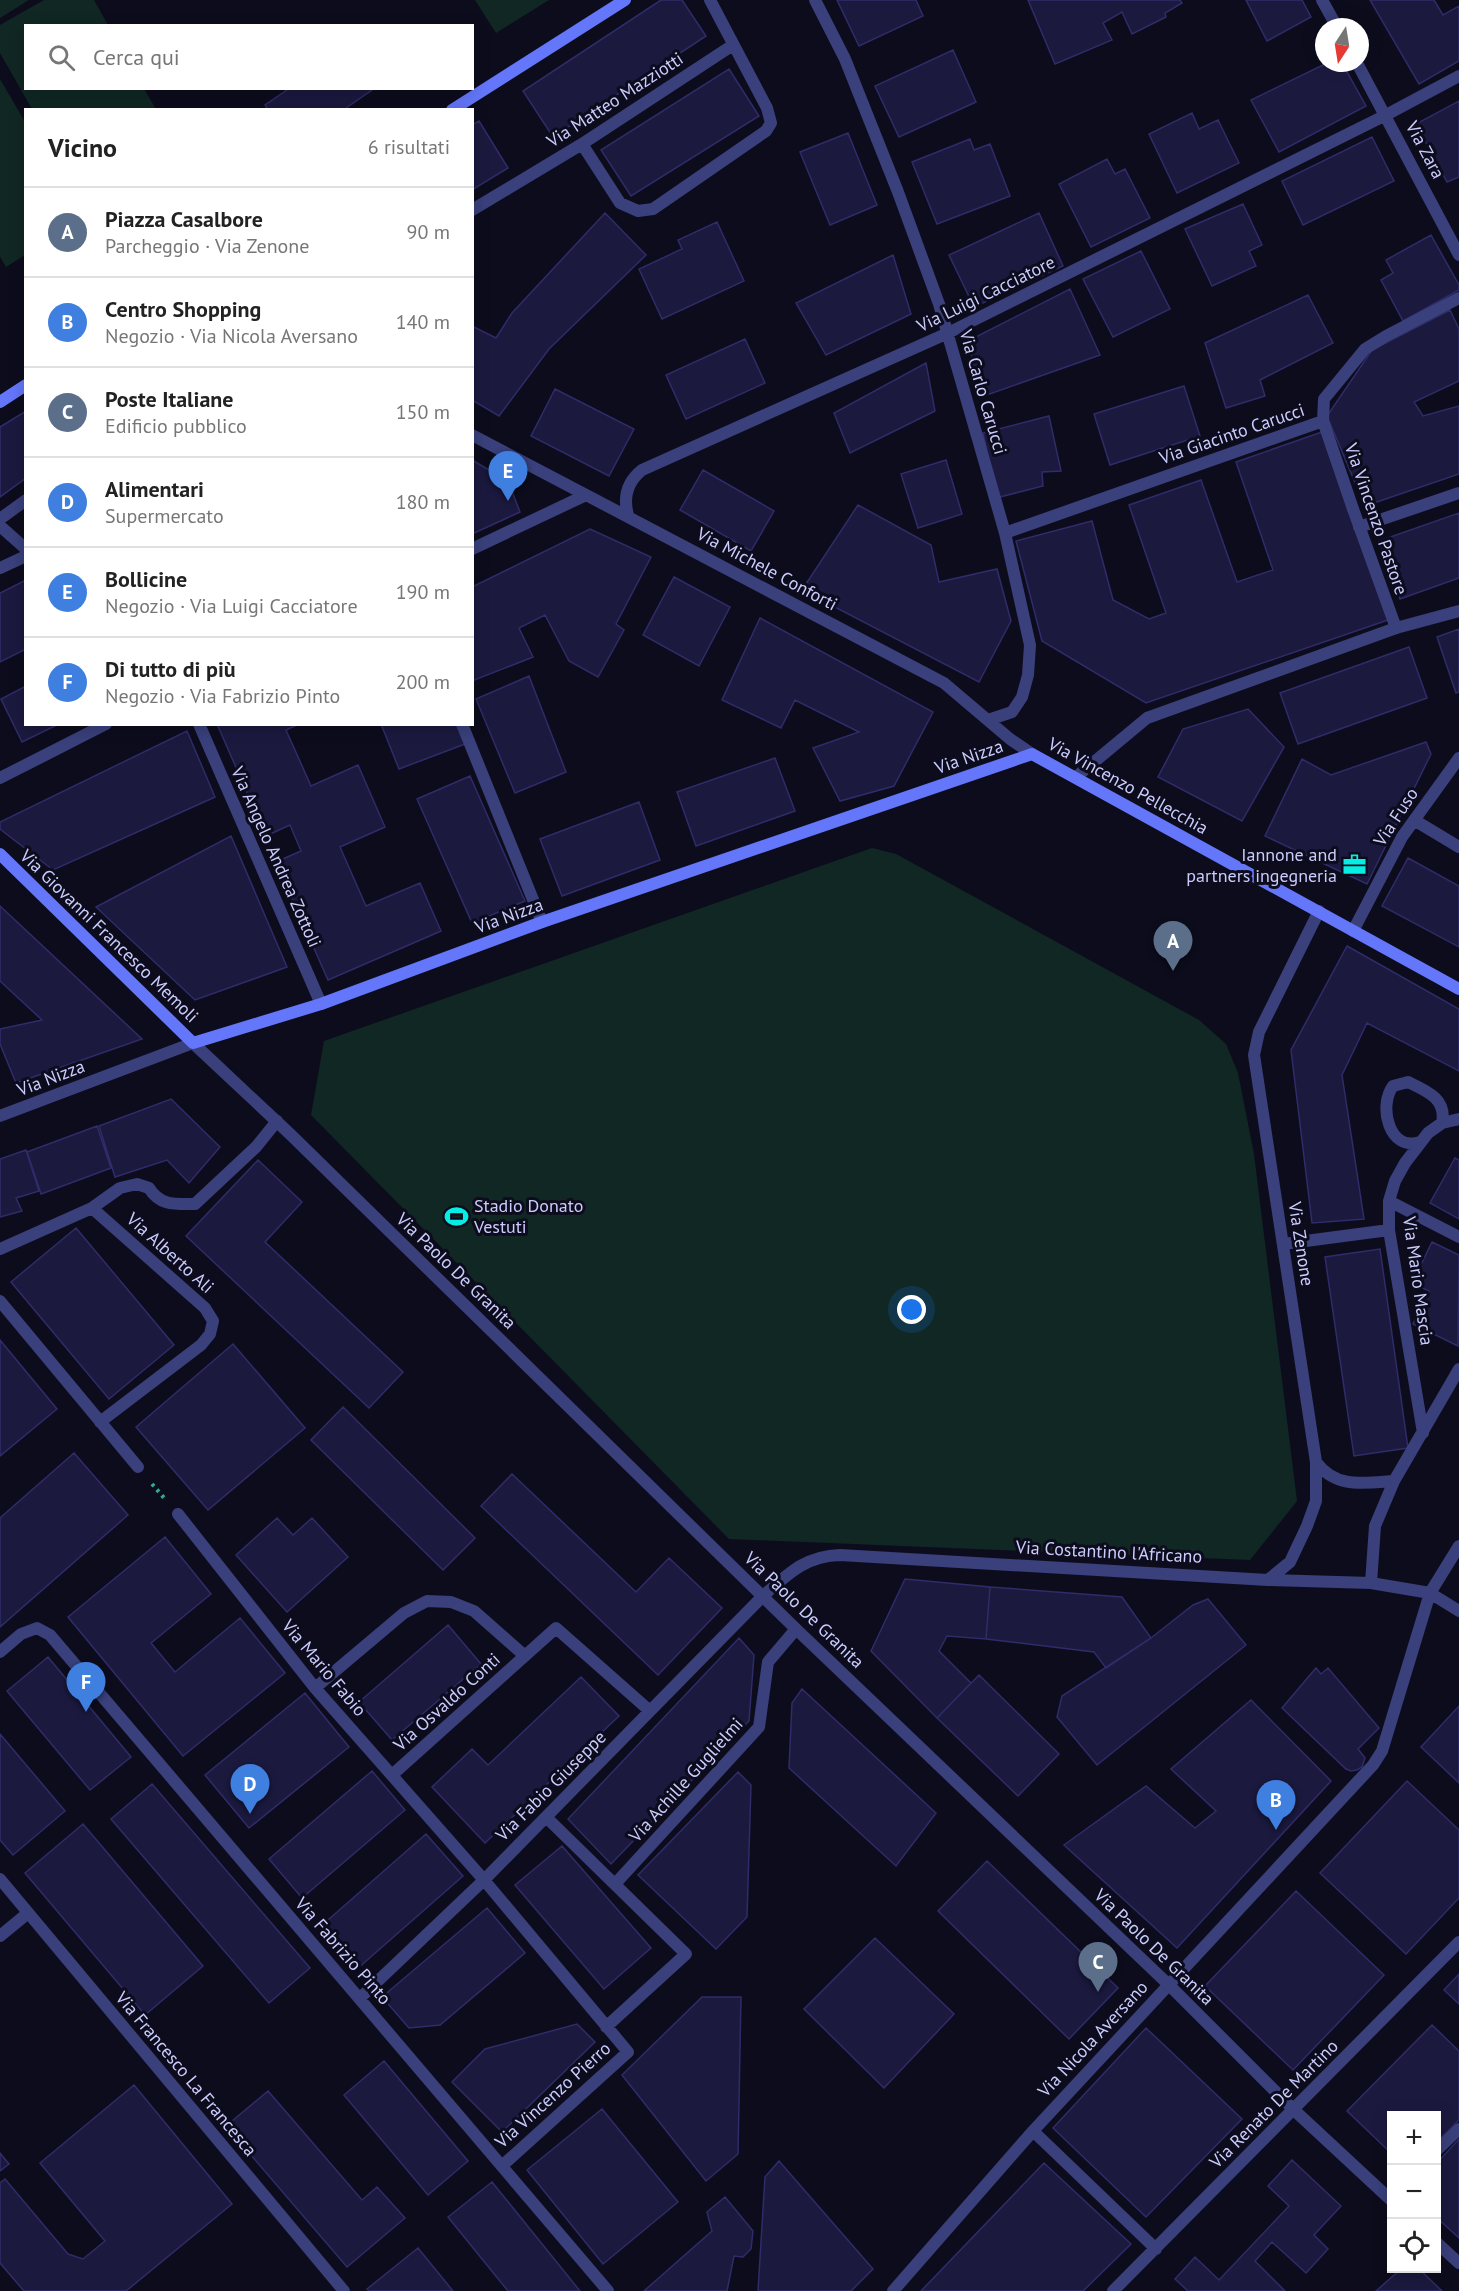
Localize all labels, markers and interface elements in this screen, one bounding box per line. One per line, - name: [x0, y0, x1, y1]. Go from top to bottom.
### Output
- north arrow: [1315, 18, 1369, 72]
- search box: [24, 24, 474, 90]
- icon: search: [45, 41, 78, 74]
- text: Cerca qui: [93, 43, 180, 71]
- street label: Via Matteo Mazziotti: [541, 47, 687, 153]
- street label: Via Zara: [1400, 116, 1450, 182]
- text: Vicino: [48, 131, 117, 164]
- text: 6 risultati: [368, 134, 450, 160]
- text: Piazza Casalbore: [105, 205, 263, 233]
- text: A: [61, 219, 74, 245]
- text: 90 m: [407, 219, 450, 245]
- text: Parcheggio · Via Zenone: [105, 233, 309, 259]
- street label: Via Luigi Cacciatore: [912, 250, 1059, 337]
- text: Centro Shopping: [105, 295, 261, 323]
- text: B: [62, 309, 73, 335]
- text: 140 m: [396, 309, 450, 335]
- text: Negozio · Via Nicola Aversano: [105, 323, 358, 349]
- street label: Via Carlo Carucci: [954, 326, 1012, 457]
- text: Poste Italiane: [105, 385, 234, 413]
- street label: Via Giacinto Carucci: [1155, 398, 1307, 469]
- text: C: [62, 399, 73, 425]
- text: 150 m: [396, 399, 450, 425]
- text: Edificio pubblico: [105, 413, 247, 439]
- street label: Via Vincenzo Pastore: [1339, 439, 1413, 598]
- pin: E: [488, 452, 528, 501]
- text: Alimentari: [105, 475, 204, 503]
- text: D: [61, 489, 74, 515]
- text: 180 m: [396, 489, 450, 515]
- text: Supermercato: [105, 503, 224, 529]
- street label: Via Michele Conforti: [692, 521, 842, 615]
- text: Bollicine: [105, 565, 187, 593]
- text: E: [62, 579, 73, 605]
- text: 190 m: [396, 579, 450, 605]
- text: Negozio · Via Luigi Cacciatore: [105, 593, 358, 619]
- text: Di tutto di più: [105, 655, 236, 683]
- text: F: [62, 669, 73, 695]
- text: 200 m: [396, 669, 450, 695]
- text: Negozio · Via Fabrizio Pinto: [105, 683, 340, 709]
- street label: Via Vincenzo Pellecchia: [1043, 732, 1212, 839]
- street label: Via Nizza: [931, 734, 1006, 779]
- street label: Via Angelo Andrea Zottoli: [226, 762, 327, 951]
- street label: Via Fuso: [1368, 783, 1423, 851]
- street label: Via Giovanni Francesco Memoli: [14, 843, 203, 1027]
- place label: Iannone and partners ingegneria: [1186, 843, 1337, 887]
- office icon: Iannone and partners ingegneria: [1342, 852, 1368, 878]
- street label: Via Nizza: [471, 893, 546, 939]
- pin: A: [1154, 922, 1192, 971]
- street label: Via Nizza: [13, 1054, 88, 1101]
- place label: Stadio Donato Vestuti: [473, 1194, 583, 1238]
- street label: Via Zenone: [1283, 1199, 1319, 1288]
- sports icon: Stadio Donato Vestuti: [443, 1203, 469, 1229]
- street label: Via Alberto Ali: [121, 1207, 219, 1298]
- street label: Via Paolo De Granita: [391, 1207, 521, 1334]
- street label: Via Mario Mascia: [1398, 1214, 1439, 1347]
- your location: [897, 1295, 926, 1324]
- street label: Via Costantino l'Africano: [1014, 1535, 1203, 1568]
- street label: Via Paolo De Granita: [739, 1546, 869, 1673]
- street label: Via Mario Fabio: [276, 1614, 372, 1721]
- street label: Via Osvaldo Conti: [388, 1648, 505, 1756]
- pin: F: [66, 1662, 106, 1712]
- street label: Via Achille Guglielmi: [623, 1712, 748, 1848]
- street label: Via Fabio Giuseppe: [490, 1726, 611, 1846]
- pin: D: [230, 1764, 270, 1814]
- pin: B: [1256, 1780, 1296, 1830]
- street label: Via Paolo De Granita: [1089, 1883, 1219, 2010]
- street label: Via Fabrizio Pinto: [290, 1891, 396, 2009]
- pin: C: [1078, 1942, 1118, 1992]
- street label: Via Nicola Aversano: [1032, 1976, 1153, 2103]
- street label: Via Francesco La Francesca: [110, 1986, 262, 2161]
- street label: Via Renato De Martino: [1204, 2034, 1343, 2174]
- street label: Via Vincenzo Pierro: [489, 2037, 615, 2153]
- map controls: [1387, 2111, 1441, 2273]
- button: +: [1387, 2111, 1441, 2165]
- button: −: [1387, 2165, 1441, 2219]
- button: locate: [1387, 2219, 1441, 2273]

